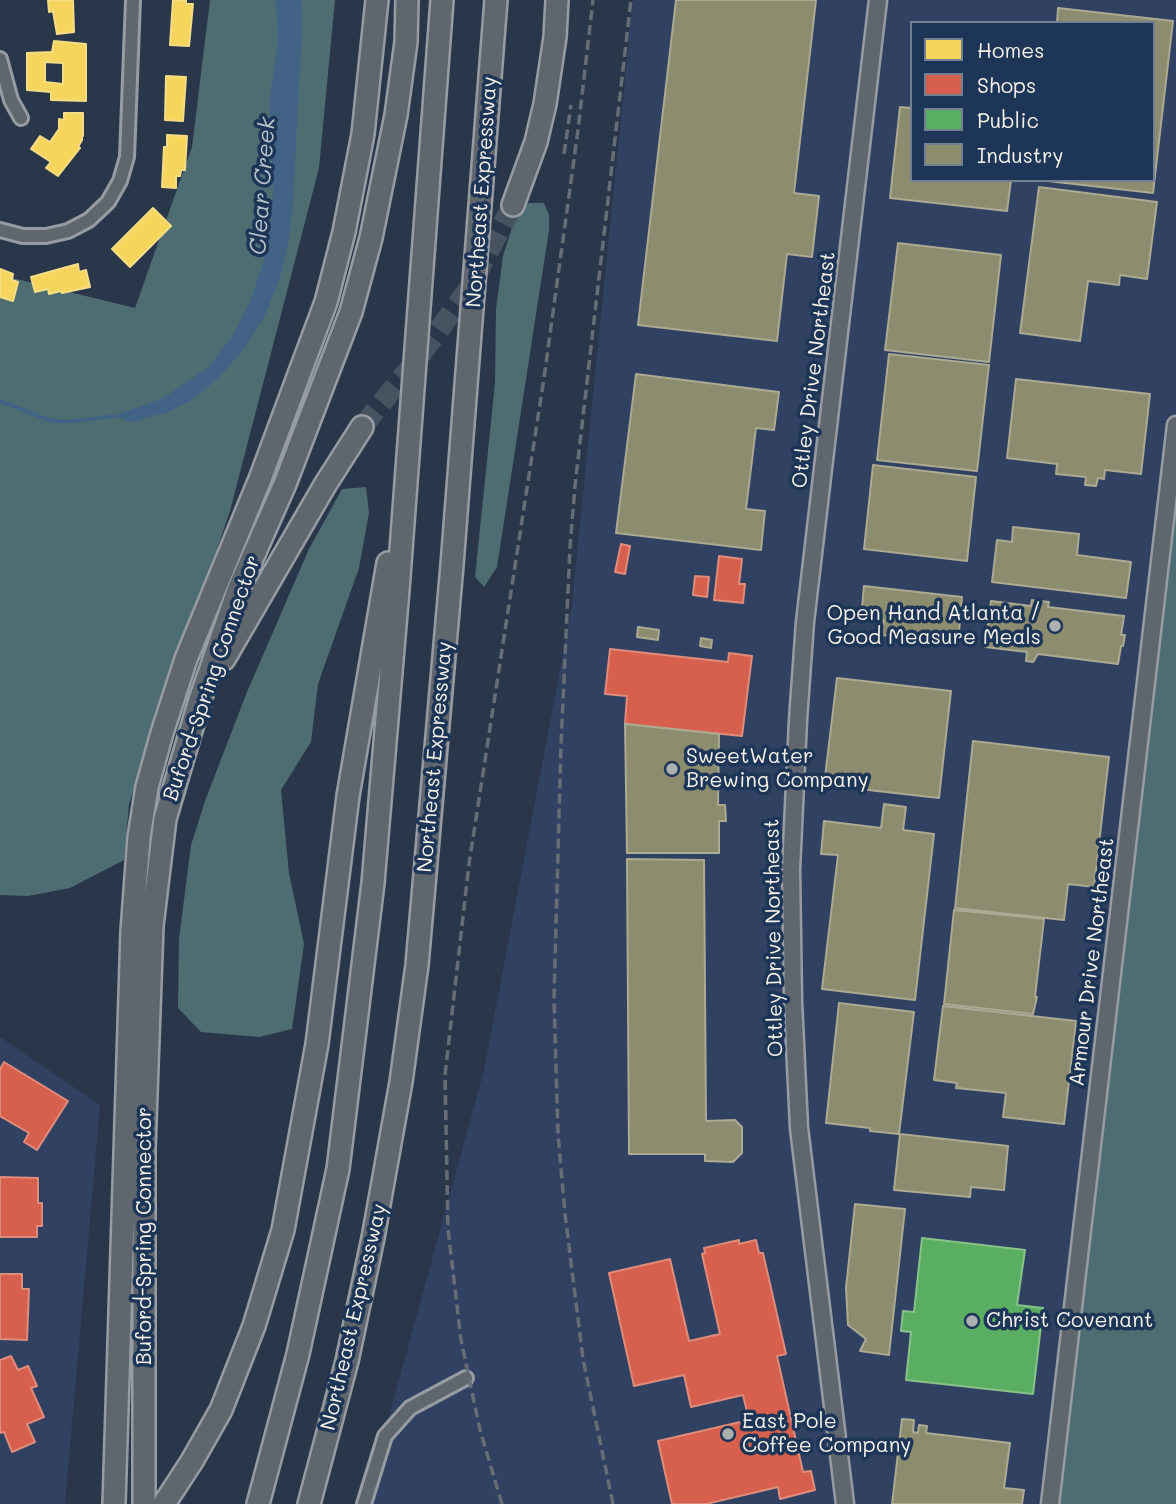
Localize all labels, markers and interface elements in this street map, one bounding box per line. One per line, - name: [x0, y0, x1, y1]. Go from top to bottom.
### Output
- legend: [910, 21, 1155, 182]
- text: Homes: [977, 36, 1044, 63]
- text: Shops: [977, 71, 1036, 98]
- street label: Northeast Expressway: [461, 76, 503, 308]
- text: Public: [977, 106, 1039, 133]
- water label: Clear Creek: [244, 116, 282, 256]
- text: Industry: [977, 141, 1064, 168]
- street label: Ottley Drive Northeast: [787, 250, 841, 490]
- street label: Buford-Spring Connector: [158, 552, 266, 804]
- place label: Open Hand Atlanta / Good Measure Meals: [827, 601, 1041, 651]
- marker: Open Hand Atlanta / Good Measure Meals: [1047, 618, 1063, 634]
- street label: Northeast Expressway: [412, 640, 458, 874]
- place label: SweetWater Brewing Company: [686, 744, 869, 794]
- marker: SweetWater Brewing Company: [664, 761, 680, 777]
- street label: Ottley Drive Northeast: [759, 819, 789, 1057]
- street label: Armour Drive Northeast: [1064, 836, 1120, 1088]
- street label: Buford-Spring Connector: [132, 1107, 158, 1365]
- street label: Northeast Expressway: [316, 1201, 392, 1433]
- place label: Christ Covenant: [986, 1308, 1153, 1334]
- marker: Christ Covenant: [964, 1313, 980, 1329]
- place label: East Pole Coffee Company: [742, 1409, 911, 1459]
- marker: East Pole Coffee Company: [720, 1426, 736, 1442]

